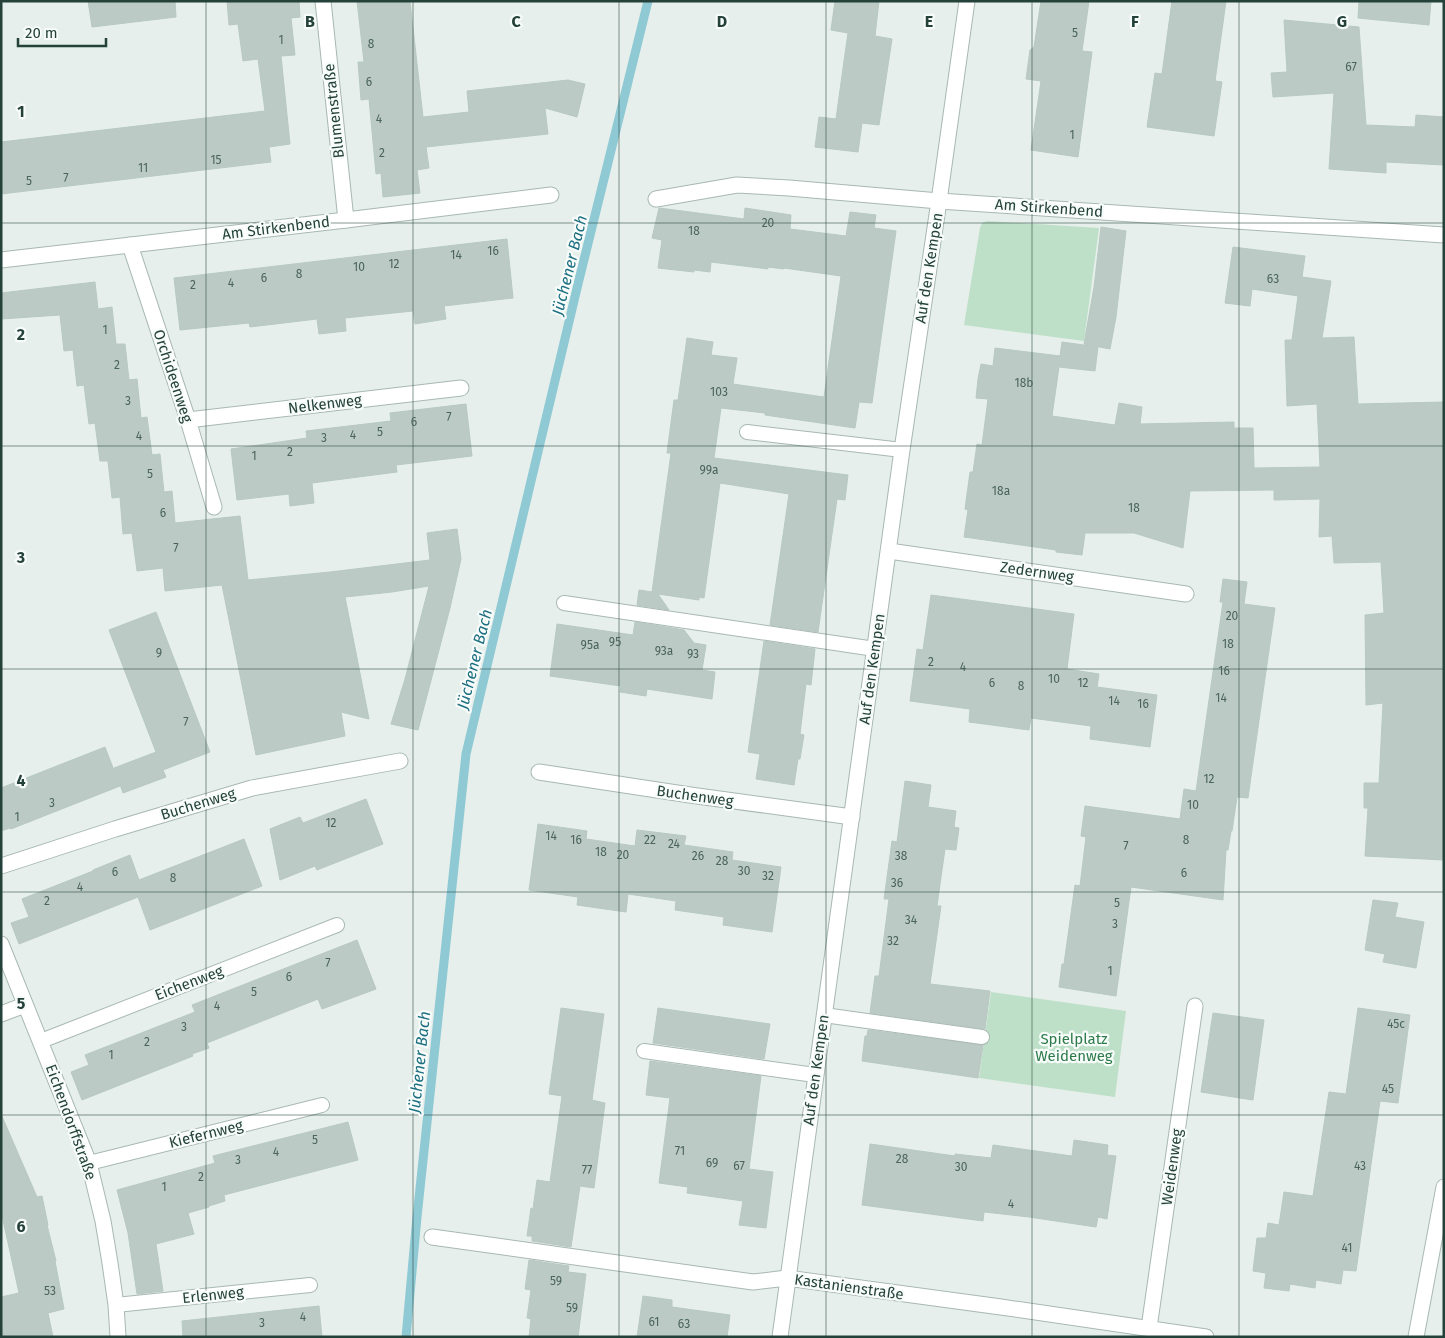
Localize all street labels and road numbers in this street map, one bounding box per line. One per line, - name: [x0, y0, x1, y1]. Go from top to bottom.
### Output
- street label: Blumenstraße: [320, 63, 348, 159]
- street label: Am Stirkenbend: [994, 195, 1104, 221]
- street label: Auf den Kempen: [911, 211, 947, 325]
- street label: Am Stirkenbend: [221, 212, 331, 244]
- street label: Orchideenweg: [149, 327, 197, 425]
- street label: Nelkenweg: [287, 391, 363, 417]
- street label: Zedernweg: [999, 558, 1075, 586]
- street label: Auf den Kempen: [855, 612, 889, 726]
- street label: Buchenweg: [655, 782, 735, 810]
- street label: Buchenweg: [158, 784, 238, 824]
- street label: Eichenweg: [152, 962, 226, 1004]
- street label: Auf den Kempen: [799, 1013, 833, 1127]
- street label: Eichendorffstraße: [42, 1062, 100, 1182]
- street label: Kiefernweg: [167, 1116, 245, 1152]
- street label: Weidenweg: [1158, 1127, 1186, 1207]
- street label: Kastanienstraße: [793, 1270, 905, 1304]
- street label: Erlenweg: [181, 1283, 245, 1307]

